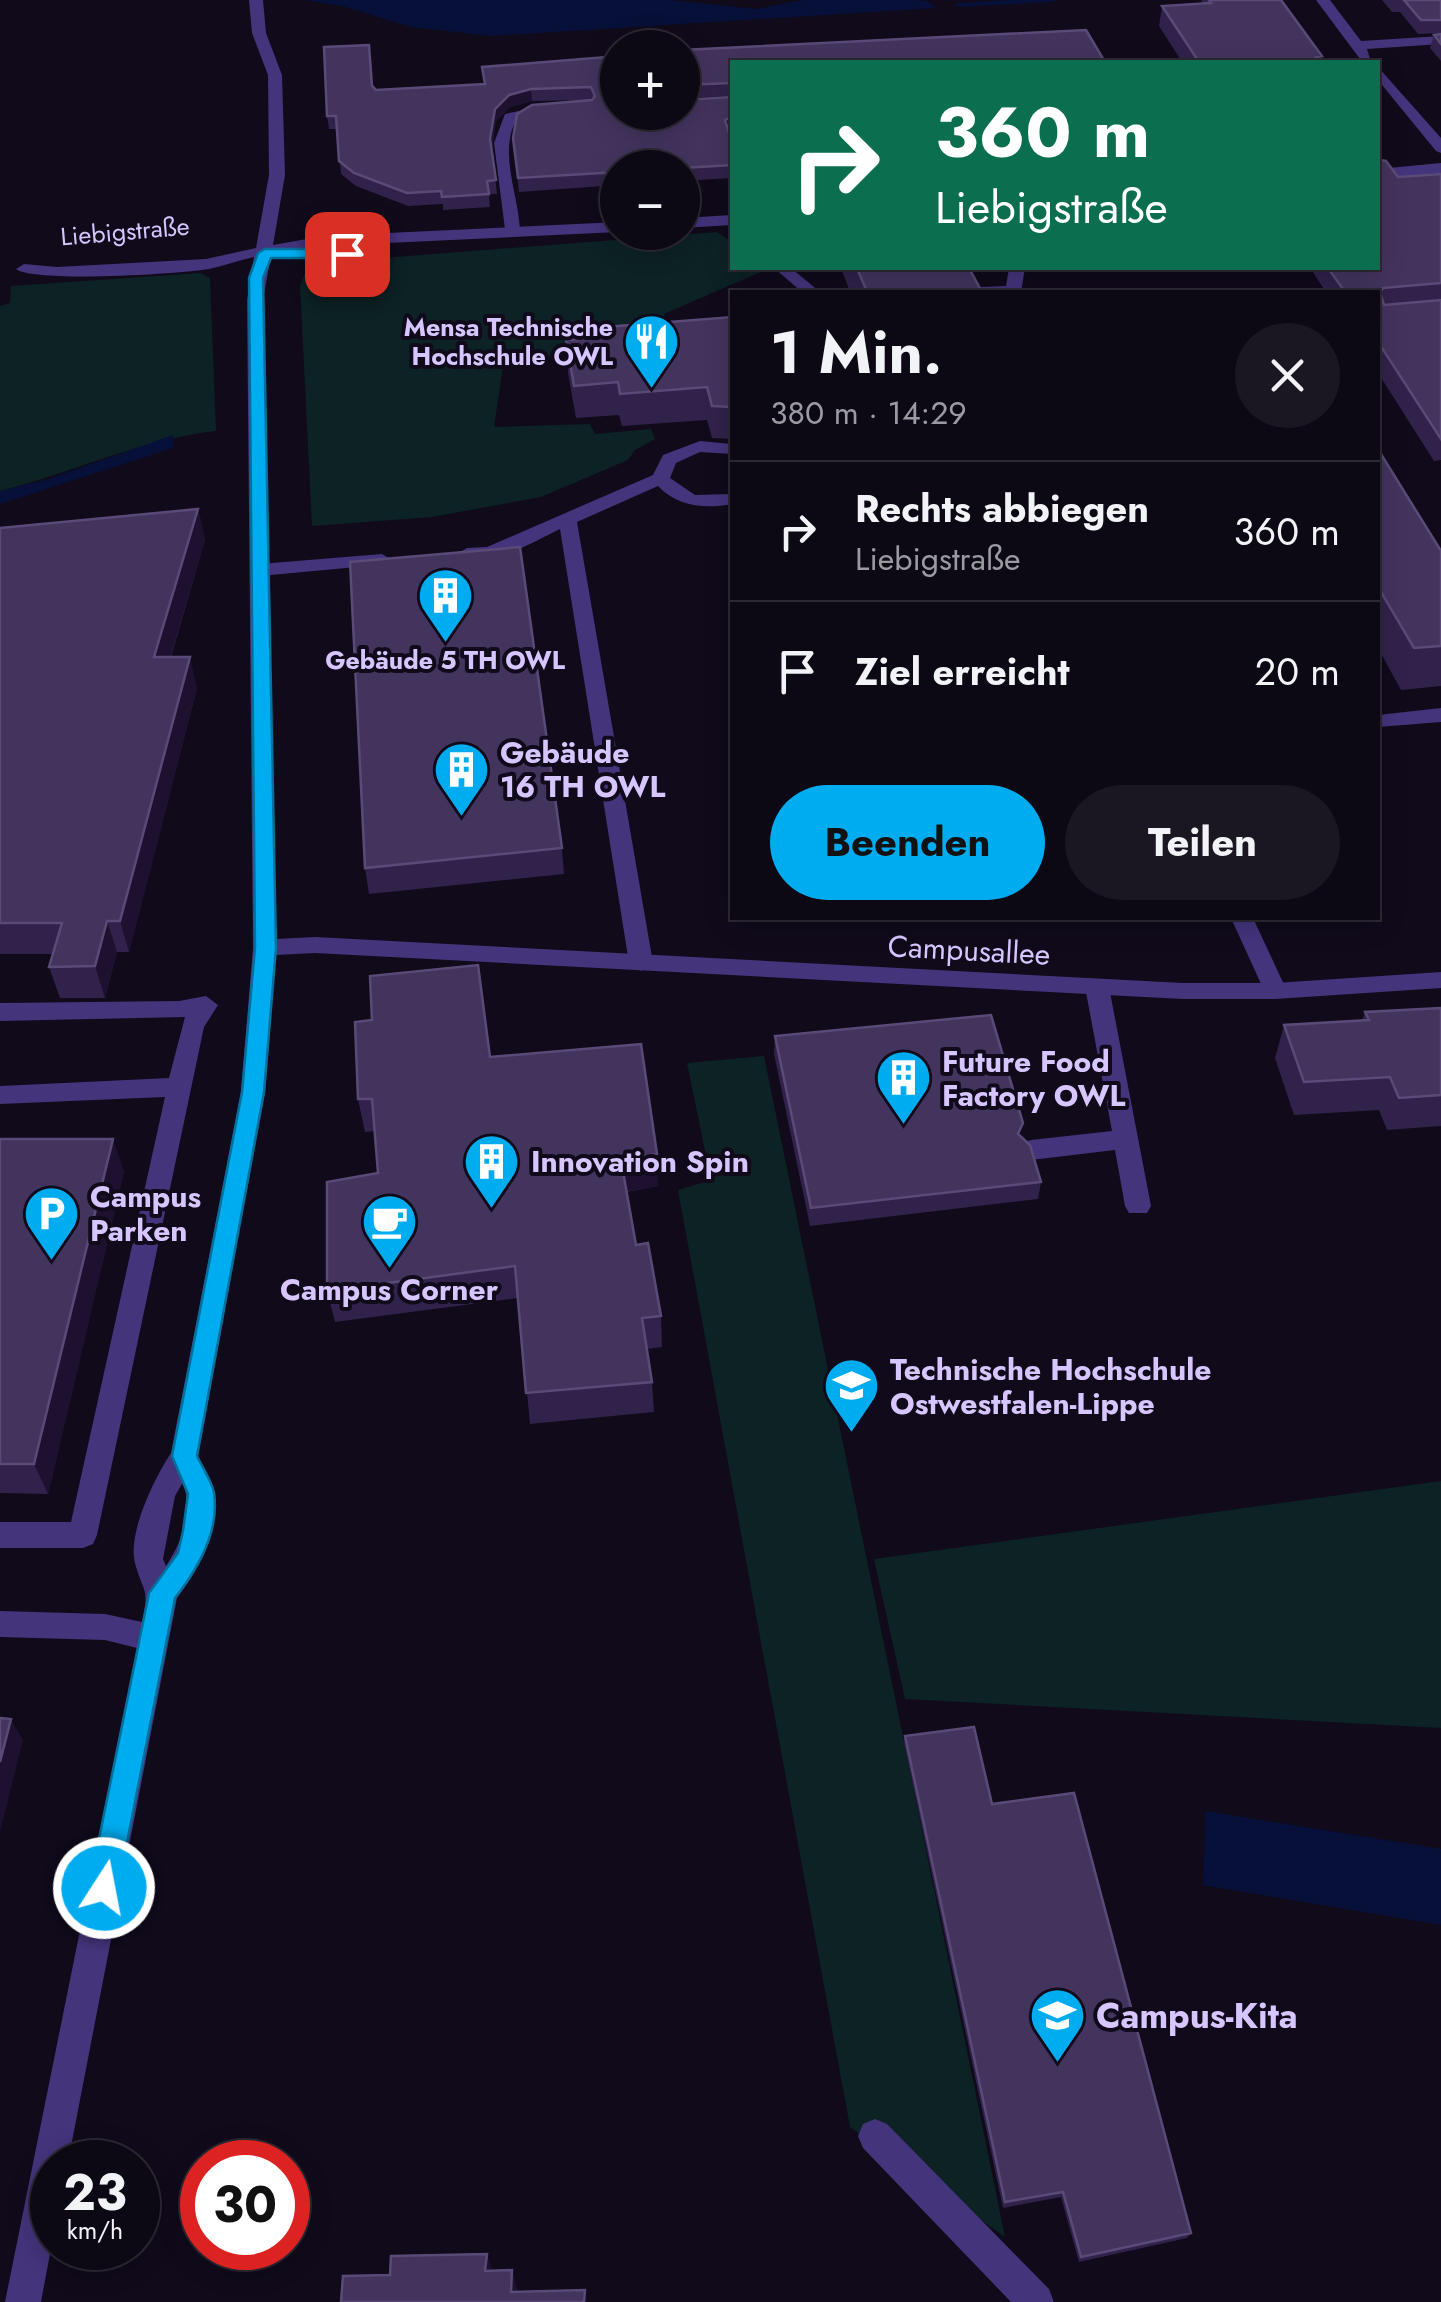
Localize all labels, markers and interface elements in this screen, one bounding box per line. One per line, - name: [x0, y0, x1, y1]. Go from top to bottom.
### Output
- map controls: [600, 30, 700, 250]
- button: +: [600, 30, 700, 130]
- text: 360 m: [935, 82, 1150, 183]
- icon: right: [770, 100, 900, 230]
- button: −: [600, 150, 700, 250]
- text: Liebigstraße: [935, 175, 1168, 240]
- street label: Liebigstraße: [59, 207, 191, 255]
- pin: [305, 212, 390, 297]
- icon: arrive: [320, 227, 375, 282]
- place label: Mensa Technische Hochschule OWL: [404, 309, 614, 374]
- text: 1 Min.: [770, 309, 942, 396]
- restaurant icon: Mensa Technische Hochschule OWL: [622, 311, 682, 390]
- button: close: [1235, 323, 1340, 428]
- text: 380 m · 14:29: [770, 390, 967, 436]
- text: Rechts abbiegen: [855, 481, 1149, 536]
- icon: right: [770, 504, 825, 559]
- text: 360 m: [1234, 504, 1340, 559]
- text: Liebigstraße: [855, 536, 1021, 582]
- building icon: Gebäude 5 TH OWL: [415, 566, 475, 645]
- place label: Gebäude 5 TH OWL: [325, 642, 566, 678]
- icon: arrive: [770, 644, 825, 699]
- text: Ziel erreicht: [855, 644, 1070, 699]
- text: 20 m: [1255, 644, 1340, 699]
- place label: Gebäude 16 TH OWL: [500, 731, 665, 808]
- building icon: Gebäude 16 TH OWL: [431, 739, 491, 818]
- button: Beenden: [770, 785, 1045, 900]
- button: Teilen: [1065, 785, 1340, 900]
- street label: Campusallee: [887, 924, 1051, 976]
- place label: Future Food Factory OWL: [942, 1040, 1125, 1117]
- building icon: Future Food Factory OWL: [873, 1048, 933, 1127]
- building icon: Innovation Spin: [462, 1131, 522, 1210]
- place label: Innovation Spin: [531, 1140, 749, 1183]
- place label: Campus Parken: [90, 1175, 201, 1252]
- parking icon: Campus Parken: [21, 1183, 81, 1262]
- cafe icon: Campus Corner: [359, 1191, 419, 1270]
- place label: Campus Corner: [280, 1268, 499, 1311]
- place label: Technische Hochschule Ostwestfalen-Lippe: [890, 1348, 1211, 1425]
- school or university icon: Technische Hochschule Ostwestfalen-Lippe: [821, 1356, 881, 1435]
- position arrow: [52, 1836, 156, 1940]
- school or university icon: Campus-Kita: [1027, 1986, 1087, 2065]
- place label: Campus-Kita: [1096, 1991, 1298, 2041]
- speed limit sign: 30: [180, 2140, 310, 2270]
- text: 23: [63, 2156, 127, 2229]
- text: km/h: [67, 2212, 123, 2248]

